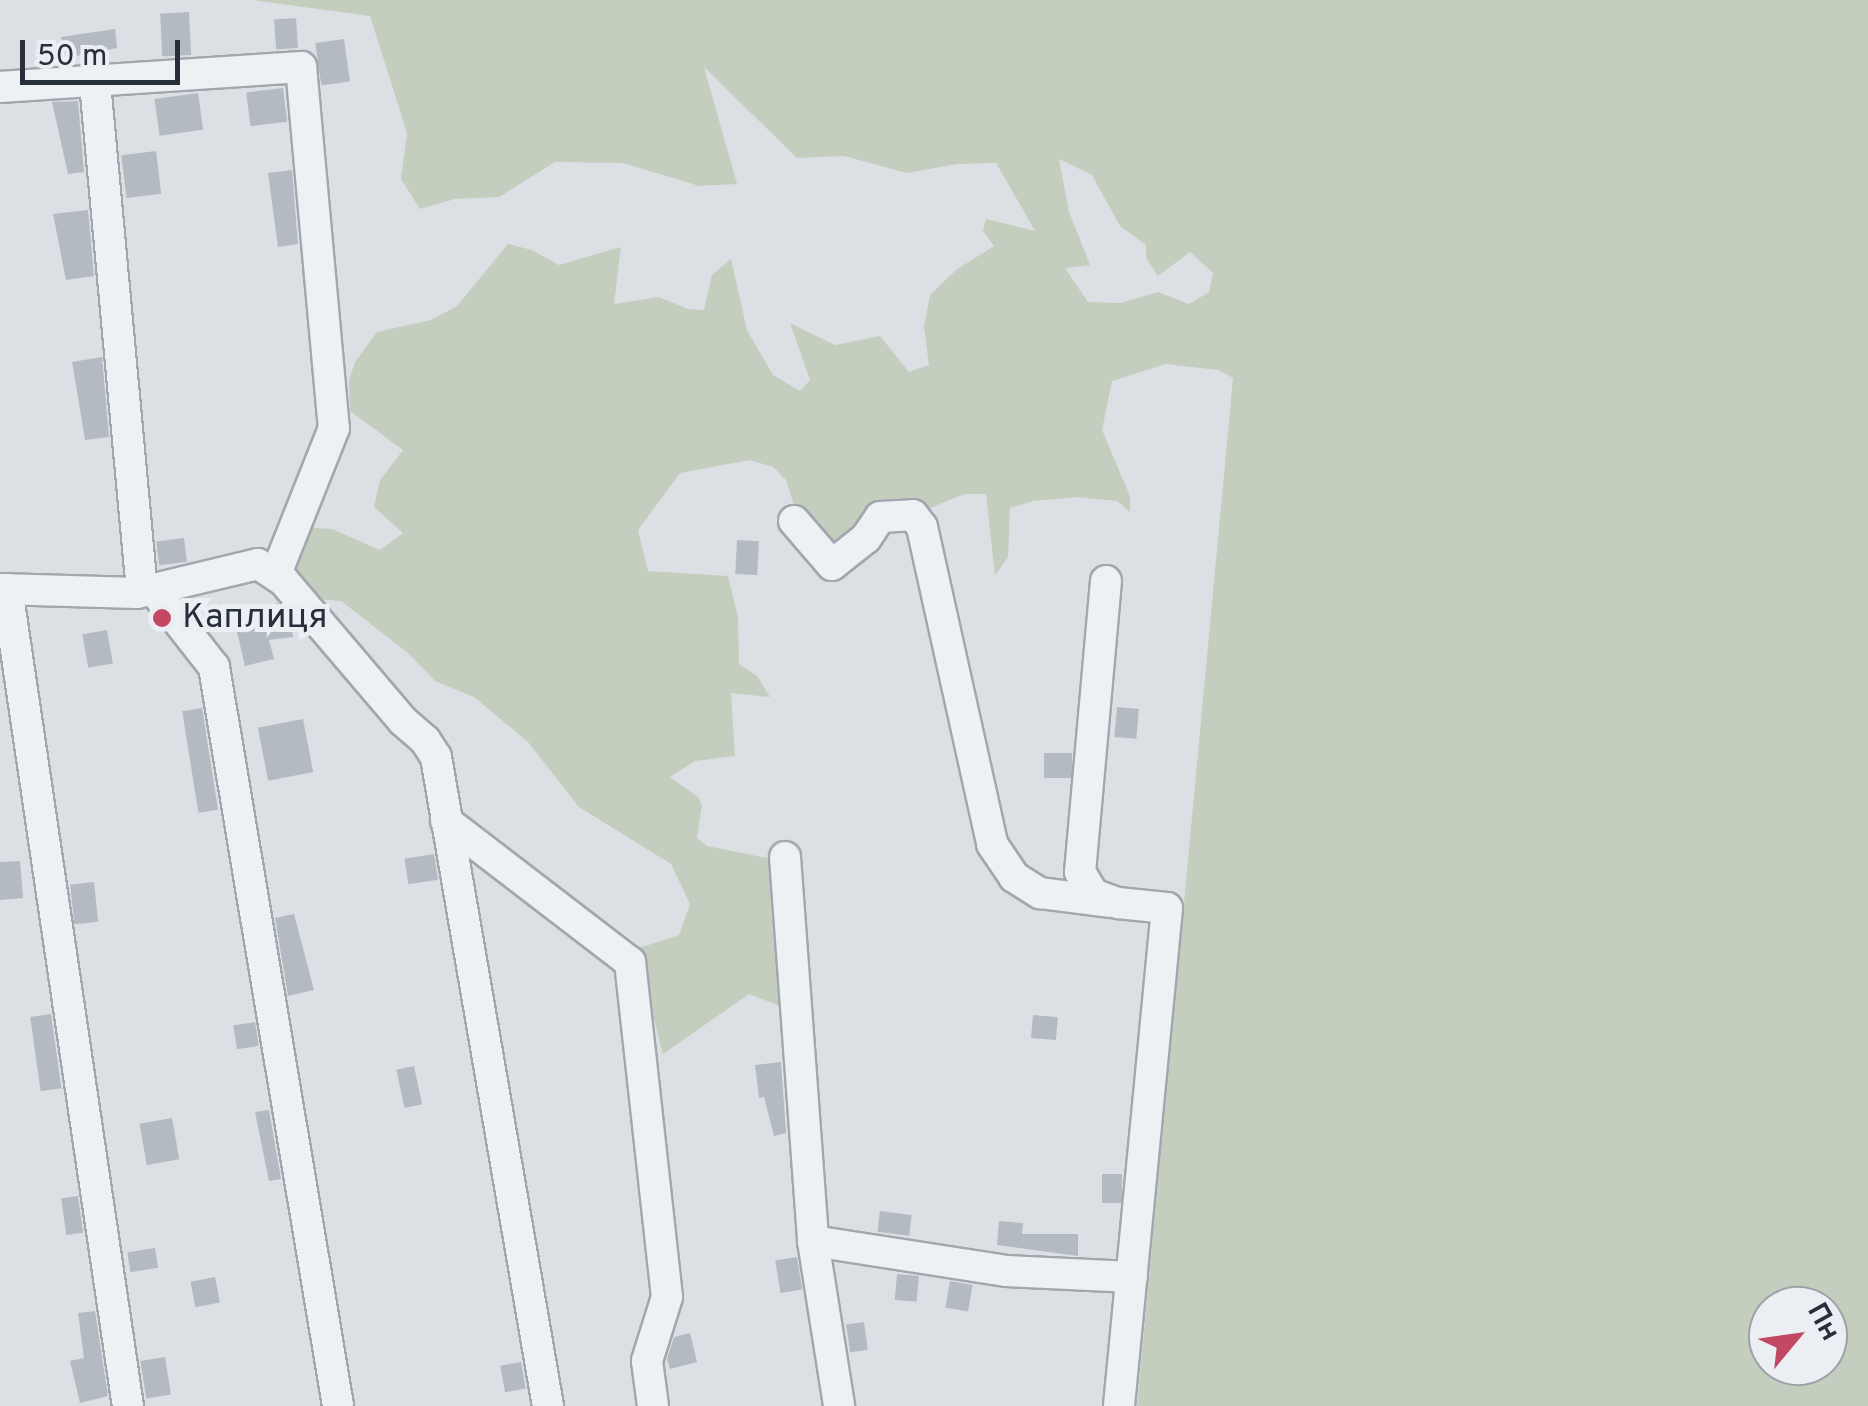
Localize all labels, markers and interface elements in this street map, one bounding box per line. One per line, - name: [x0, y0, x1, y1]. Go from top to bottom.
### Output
- scale bar: [25, 20, 185, 82]
- text: 50 m: [37, 39, 107, 76]
- place label: Каплиця: [182, 597, 327, 639]
- marker: Каплиця: [151, 607, 173, 629]
- north arrow: [1748, 1286, 1848, 1386]
- text: Пн: [1798, 1297, 1847, 1348]

